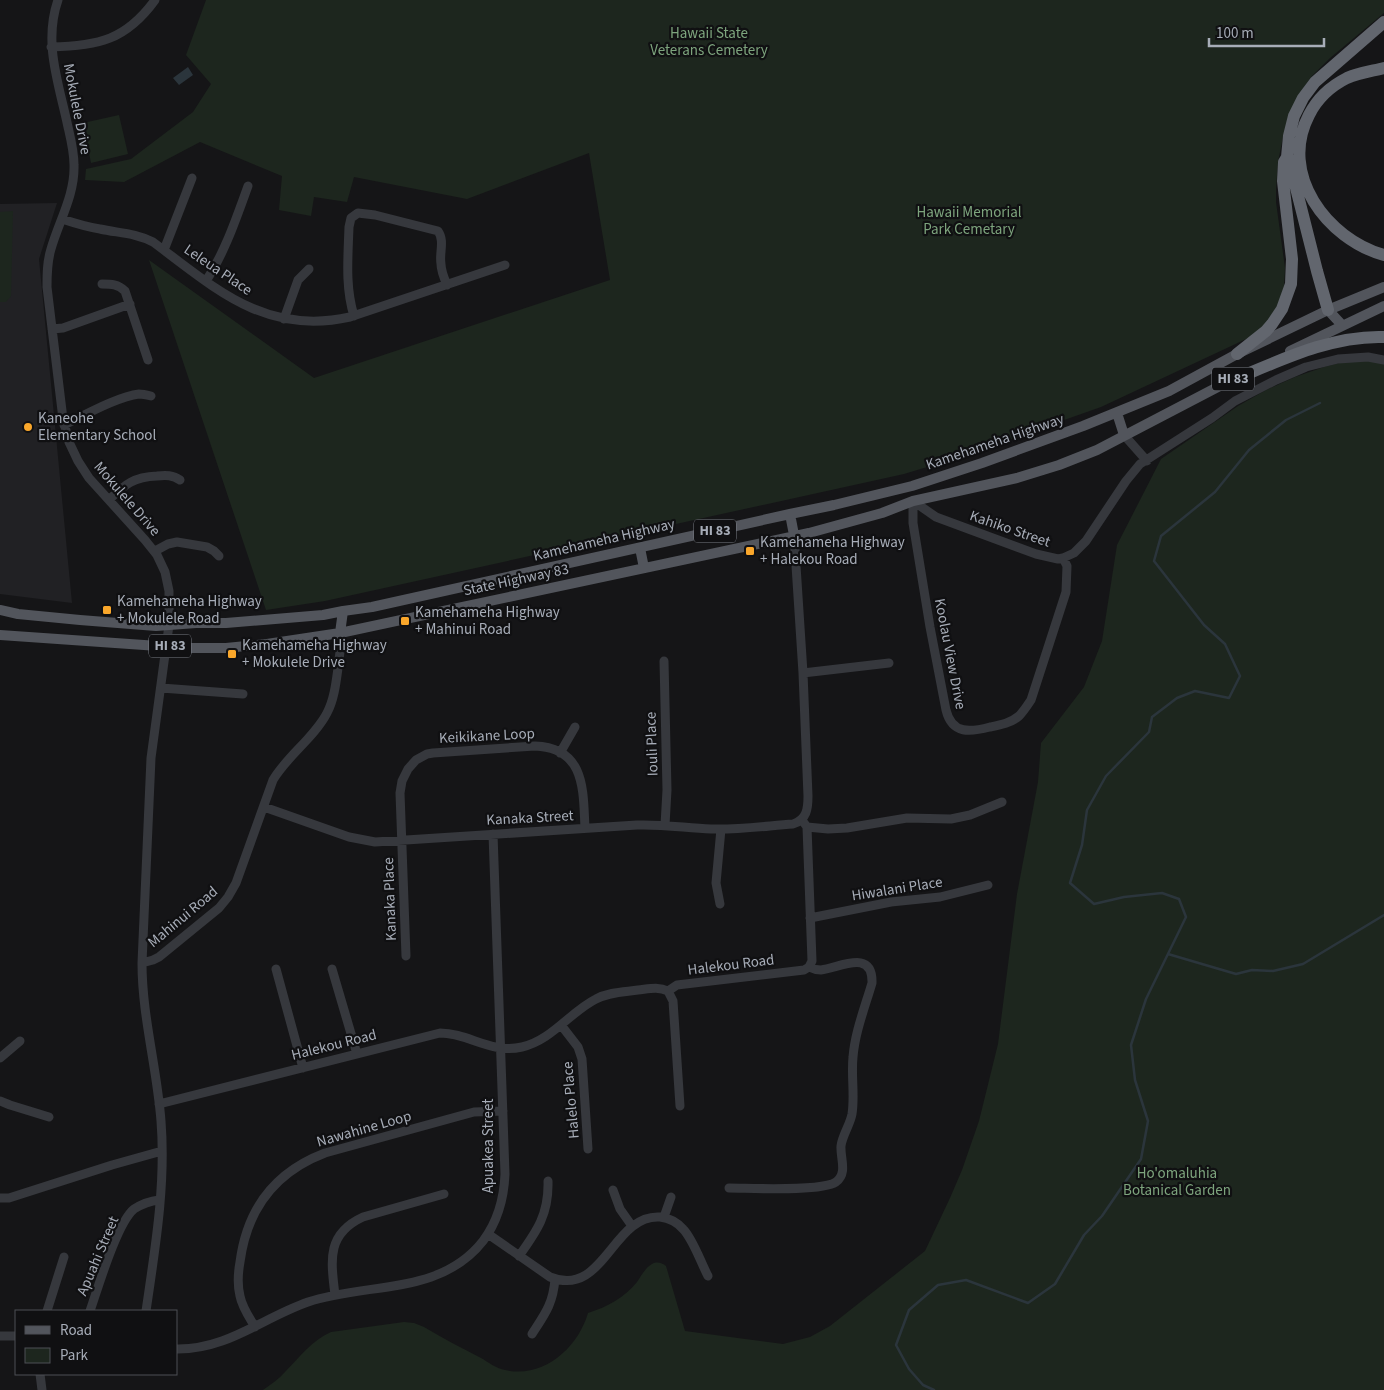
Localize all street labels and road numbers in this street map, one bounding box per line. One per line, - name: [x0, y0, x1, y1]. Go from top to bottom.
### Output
- street label: Mokulele Drive: [58, 62, 96, 156]
- street label: Leleua Place: [180, 239, 256, 301]
- road number: HI 83: [1212, 368, 1254, 390]
- street label: Kamehameha Highway: [923, 408, 1067, 476]
- street label: Mokulele Drive: [89, 457, 165, 541]
- street label: Kahiko Street: [967, 505, 1053, 553]
- street label: Kamehameha Highway: [531, 513, 677, 567]
- road number: HI 83: [694, 520, 736, 542]
- street label: State Highway 83: [461, 559, 571, 601]
- street label: Koolau View Drive: [929, 597, 971, 711]
- road number: HI 83: [149, 634, 191, 658]
- street label: Iouli Place: [640, 711, 664, 777]
- street label: Keikikane Loop: [439, 723, 535, 749]
- street label: Kanaka Street: [486, 805, 574, 831]
- street label: Kanaka Place: [378, 857, 402, 941]
- street label: Hiwalani Place: [850, 871, 944, 907]
- street label: Mahinui Road: [143, 881, 223, 953]
- street label: Halekou Road: [686, 949, 776, 981]
- street label: Halekou Road: [289, 1024, 379, 1066]
- street label: Halelo Place: [557, 1061, 585, 1139]
- street label: Apuakea Street: [478, 1099, 499, 1193]
- street label: Nawahine Loop: [314, 1105, 414, 1153]
- street label: Apuahi Street: [72, 1213, 124, 1299]

